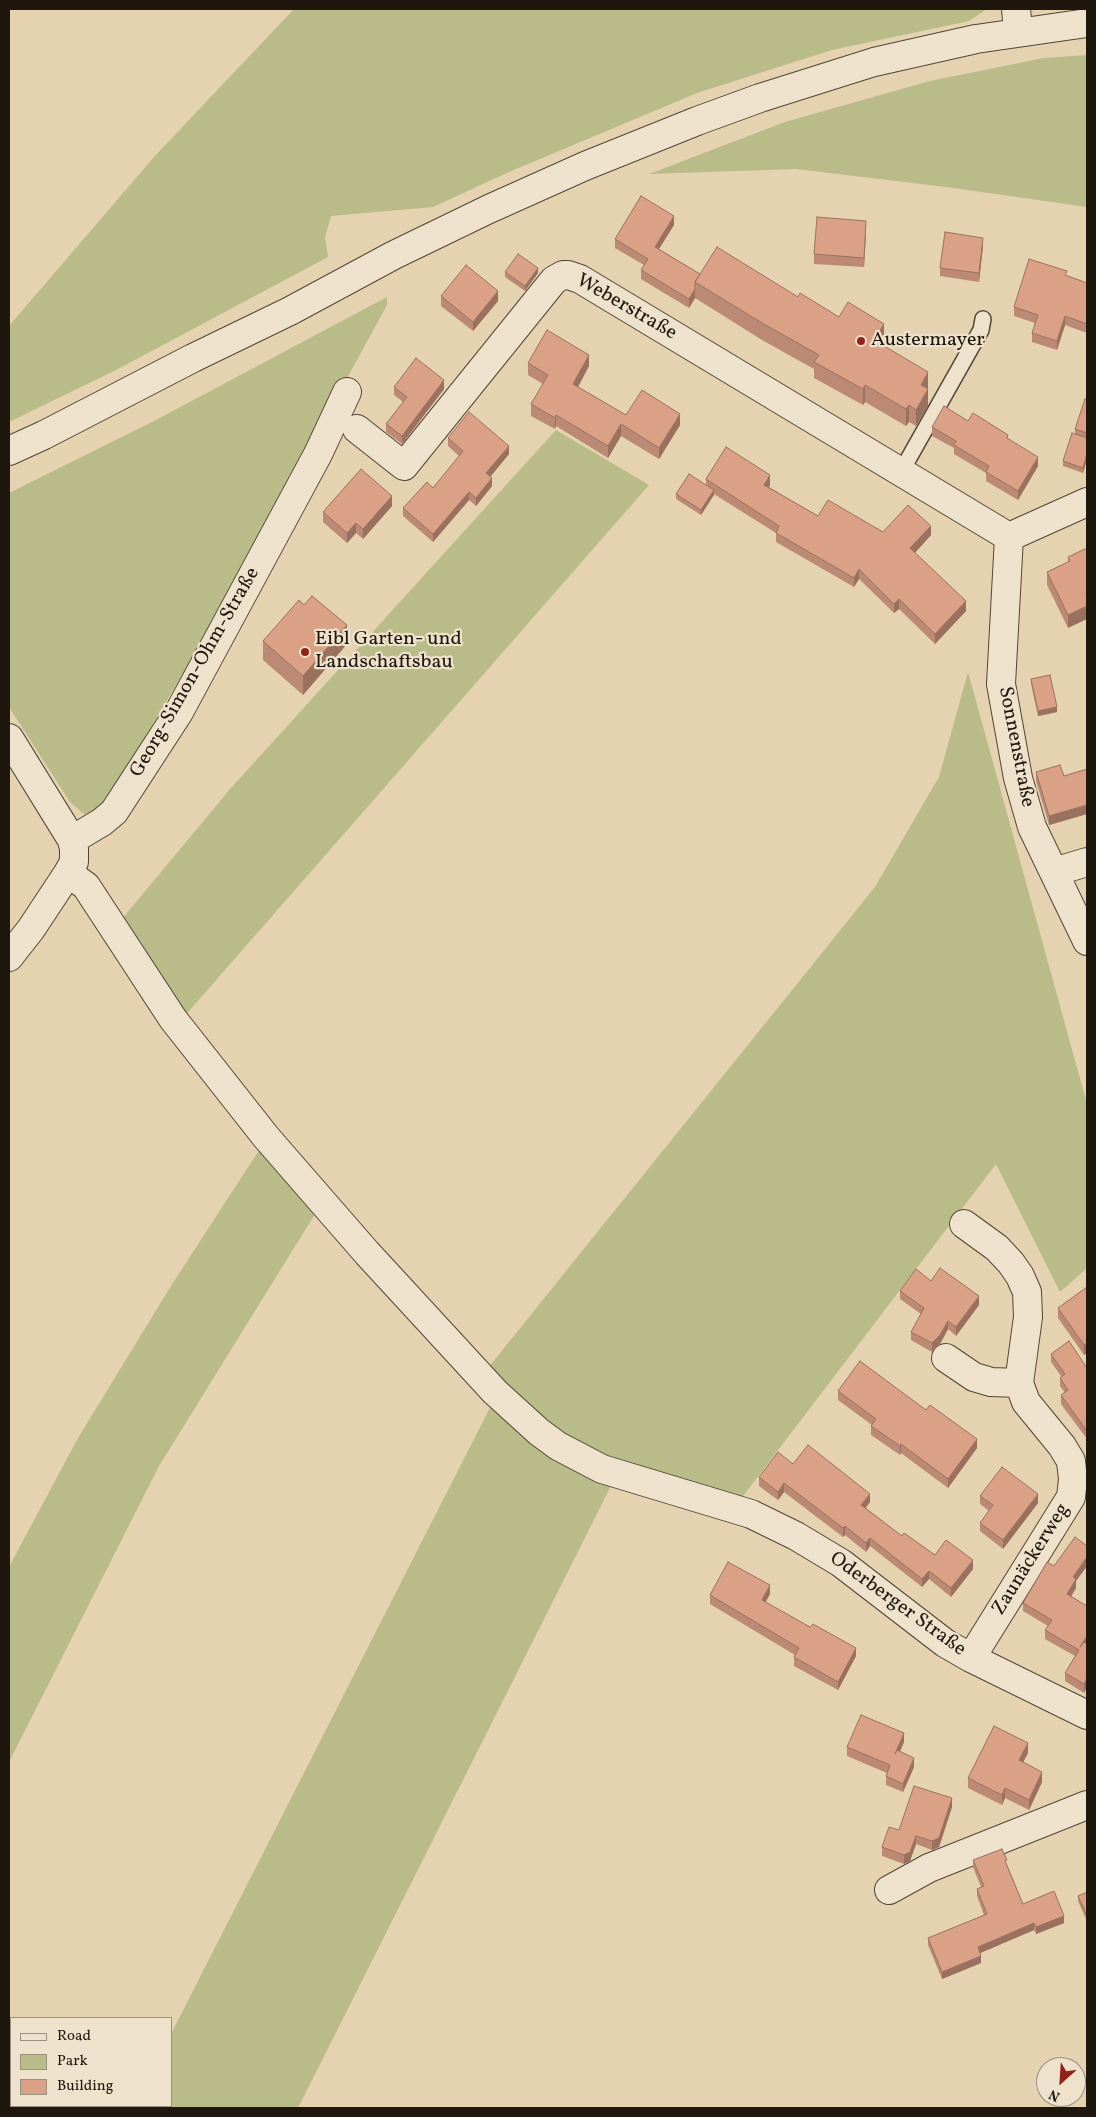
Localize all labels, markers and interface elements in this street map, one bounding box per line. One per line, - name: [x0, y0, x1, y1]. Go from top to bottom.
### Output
- street label: Weberstraße: [571, 270, 681, 346]
- place label: Austermayer: [871, 329, 985, 353]
- marker: Austermayer: [855, 335, 867, 347]
- street label: Georg-Simon-Ohm-Straße: [126, 564, 266, 782]
- place label: Eibl Garten- und Landschaftsbau: [315, 628, 462, 675]
- marker: Eibl Garten- und Landschaftsbau: [299, 646, 311, 658]
- street label: Sonnenstraße: [992, 685, 1038, 809]
- street label: Zaunäckerweg: [988, 1500, 1076, 1620]
- street label: Oderberger Straße: [824, 1548, 970, 1662]
- legend: [10, 2017, 172, 2107]
- text: Road: [57, 2026, 91, 2047]
- text: Park: [57, 2051, 88, 2072]
- north arrow: [1036, 2057, 1086, 2107]
- text: Building: [57, 2076, 113, 2097]
- text: N: [1046, 2084, 1063, 2106]

